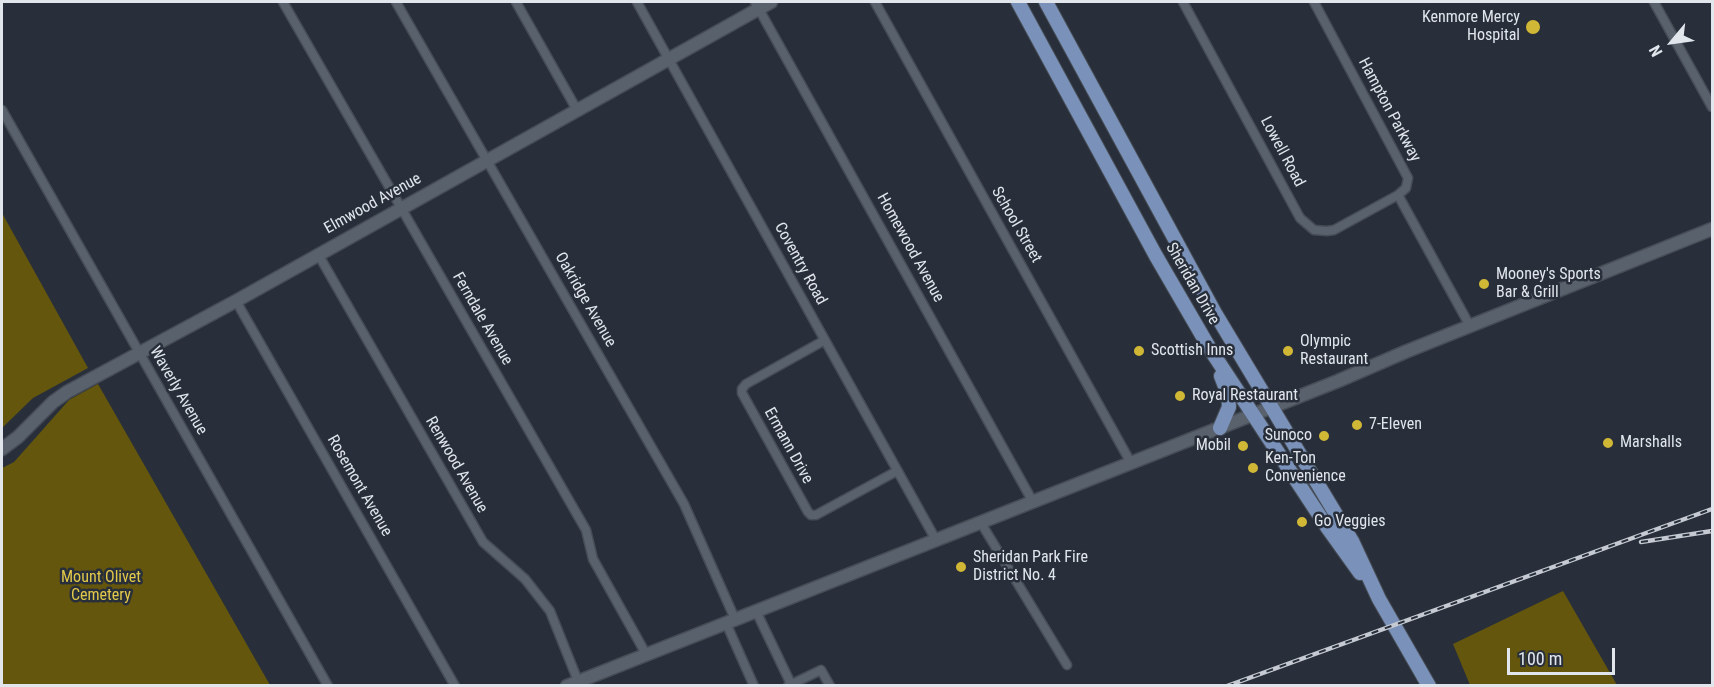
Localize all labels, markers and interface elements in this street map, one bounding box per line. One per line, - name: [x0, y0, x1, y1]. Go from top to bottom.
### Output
- place label: Kenmore Mercy Hospital: [1422, 8, 1520, 46]
- north arrow: [1642, 12, 1702, 72]
- marker: Kenmore Mercy Hospital: [1524, 18, 1542, 36]
- text: N: [1645, 42, 1667, 60]
- street label: Hampton Parkway: [1354, 55, 1424, 165]
- street label: Lowell Road: [1256, 114, 1308, 190]
- street label: Elmwood Avenue: [321, 169, 425, 239]
- street label: School Street: [987, 184, 1045, 266]
- street label: Homewood Avenue: [872, 190, 948, 306]
- street label: Coventry Road: [769, 219, 831, 309]
- street label: Sheridan Drive: [1161, 240, 1223, 328]
- street label: Oakridge Avenue: [550, 249, 620, 351]
- place label: Mooney's Sports Bar & Grill: [1496, 265, 1601, 303]
- street label: Ferndale Avenue: [448, 269, 516, 369]
- marker: Mooney's Sports Bar & Grill: [1477, 277, 1491, 291]
- place label: Olympic Restaurant: [1300, 332, 1368, 370]
- place label: Scottish Inns: [1151, 341, 1233, 361]
- street label: Waverly Avenue: [145, 343, 211, 439]
- marker: Scottish Inns: [1132, 344, 1146, 358]
- marker: Olympic Restaurant: [1281, 344, 1295, 358]
- place label: Royal Restaurant: [1192, 386, 1298, 406]
- marker: Royal Restaurant: [1173, 389, 1187, 403]
- street label: Ermann Drive: [759, 405, 817, 487]
- street label: Renwood Avenue: [421, 413, 491, 517]
- place label: 7-Eleven: [1369, 415, 1422, 435]
- marker: 7-Eleven: [1350, 418, 1364, 432]
- place label: Sunoco: [1265, 426, 1312, 446]
- marker: Sunoco: [1317, 429, 1331, 443]
- street label: Rosemont Avenue: [322, 432, 396, 540]
- place label: Marshalls: [1620, 433, 1682, 453]
- place label: Mobil: [1196, 436, 1231, 456]
- marker: Marshalls: [1601, 436, 1615, 450]
- marker: Mobil: [1236, 439, 1250, 453]
- place label: Ken-Ton Convenience: [1265, 449, 1346, 487]
- marker: Ken-Ton Convenience: [1246, 461, 1260, 475]
- place label: Go Veggies: [1314, 512, 1386, 532]
- marker: Go Veggies: [1295, 515, 1309, 529]
- place label: Sheridan Park Fire District No. 4: [973, 548, 1088, 586]
- marker: Sheridan Park Fire District No. 4: [954, 560, 968, 574]
- park label: Mount Olivet Cemetery: [61, 568, 141, 606]
- scale bar: [1510, 636, 1618, 674]
- text: 100 m: [1518, 648, 1562, 669]

